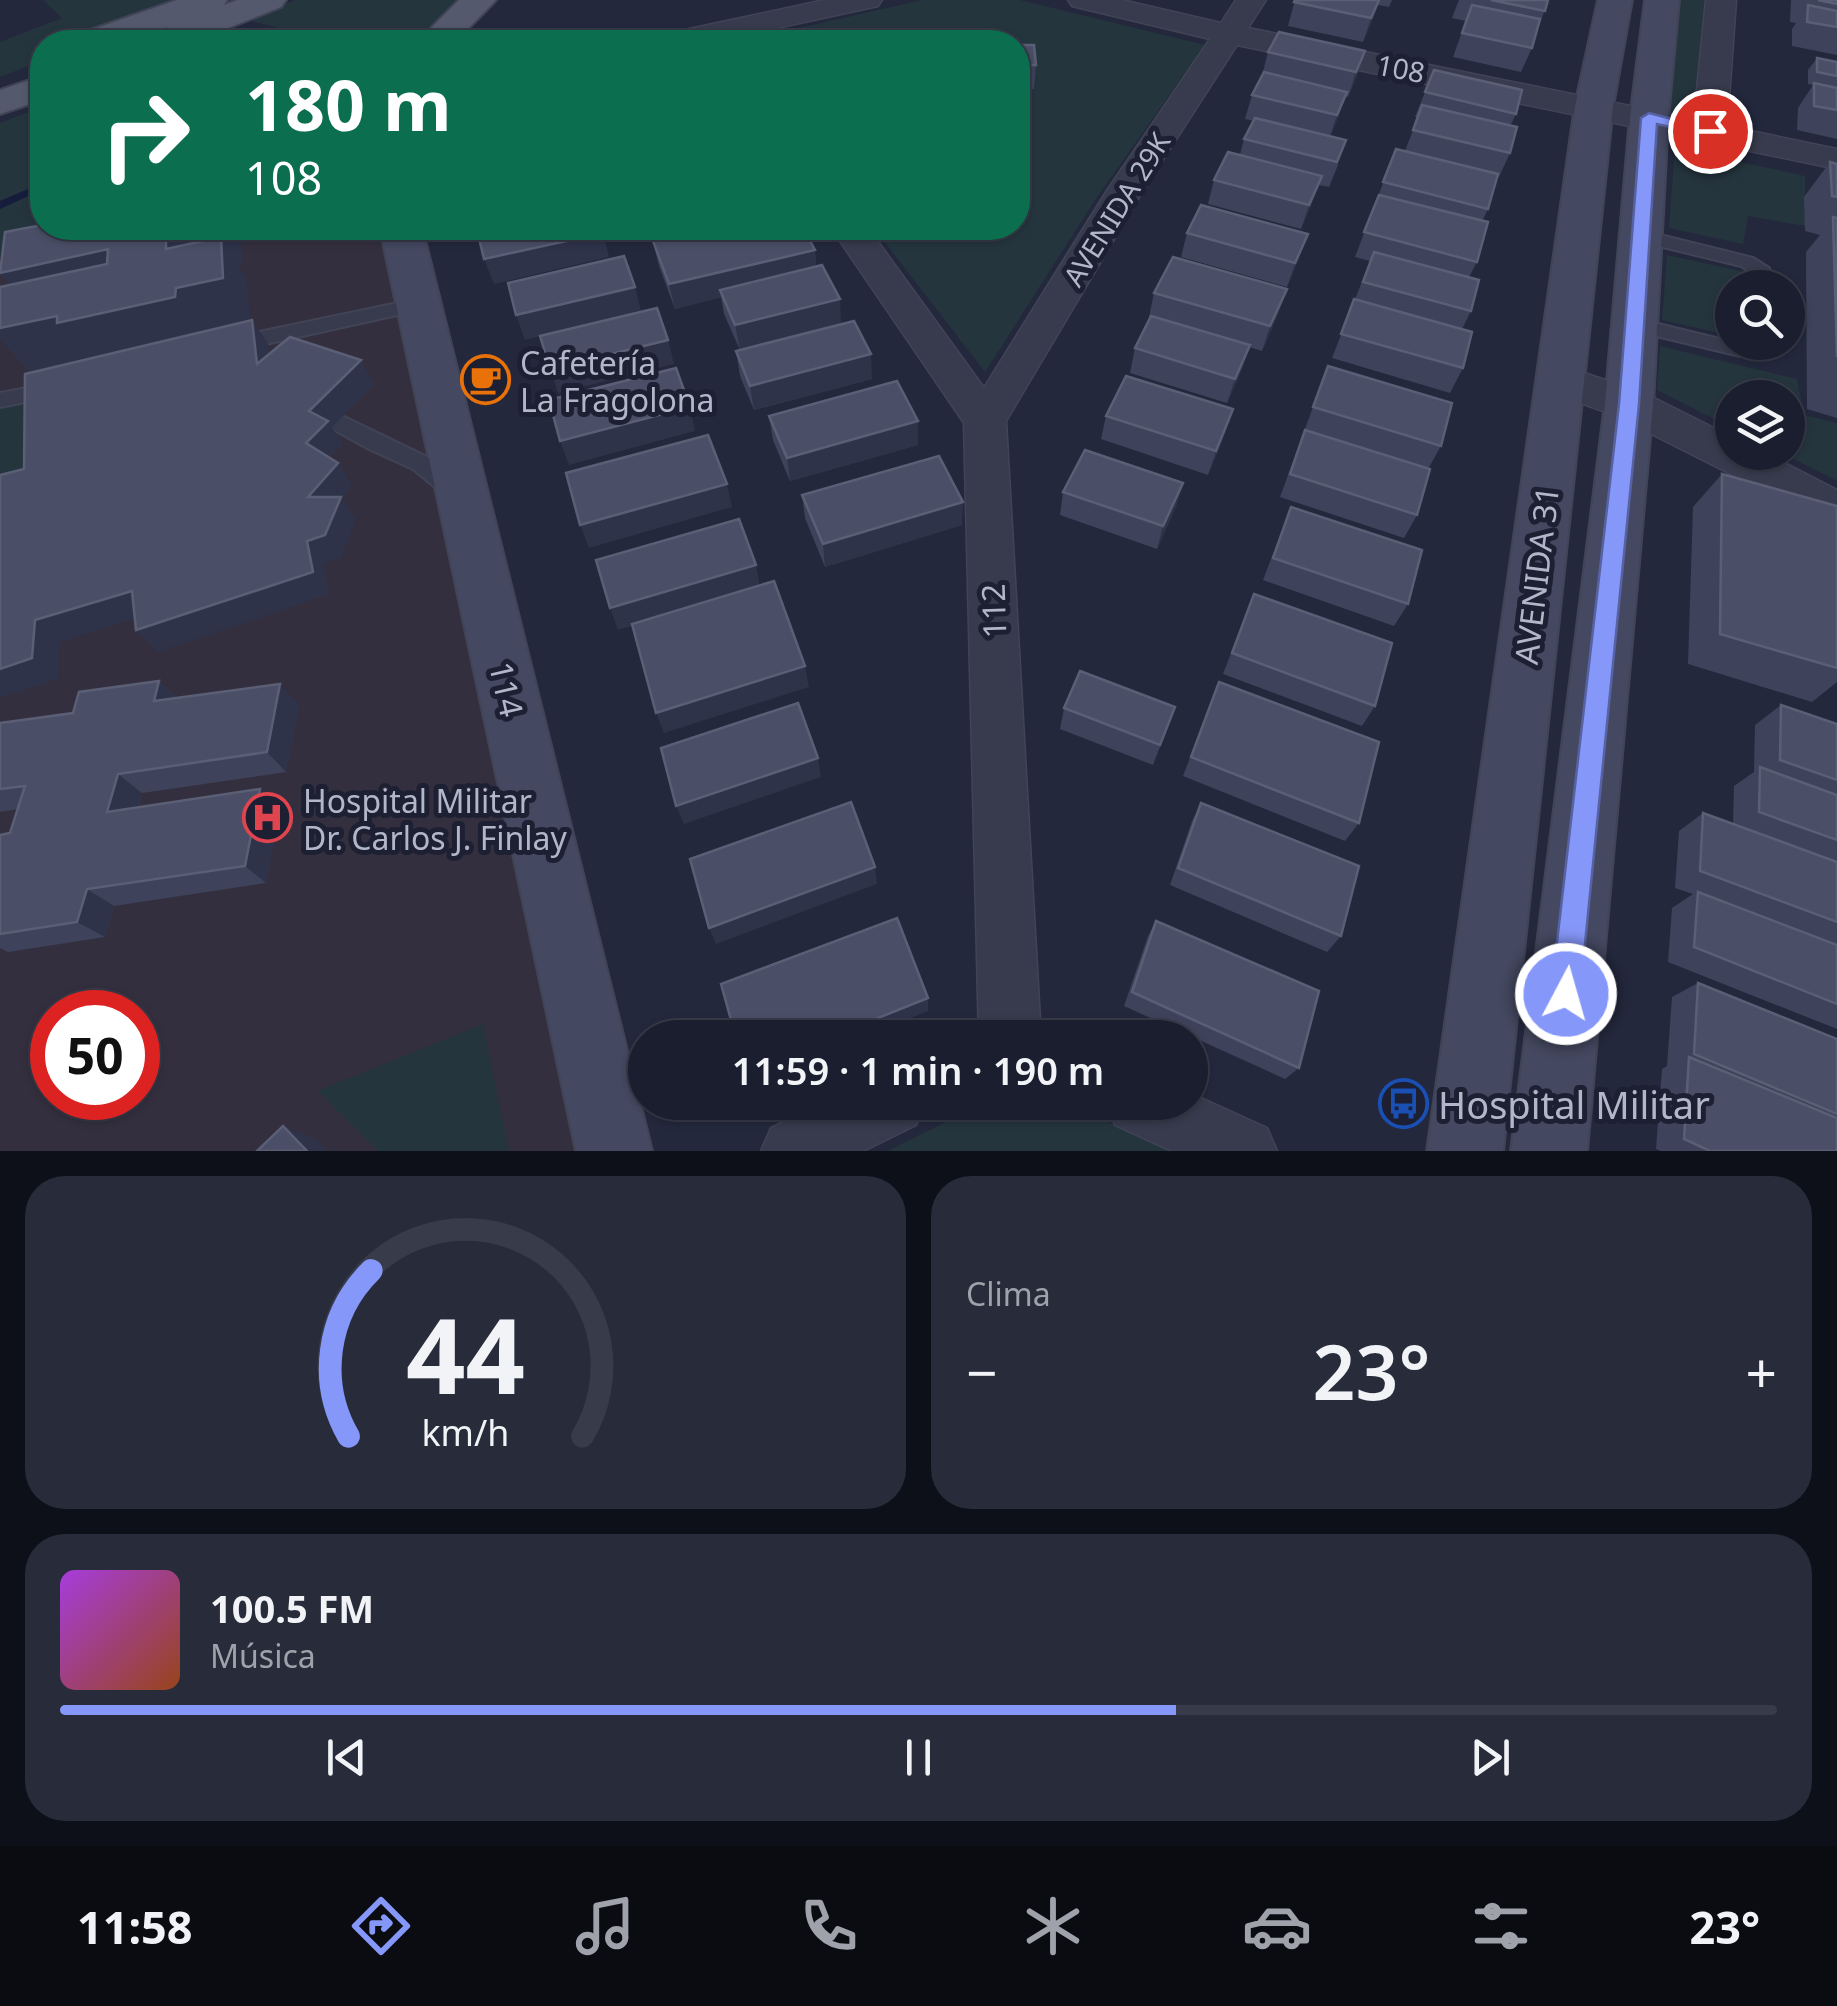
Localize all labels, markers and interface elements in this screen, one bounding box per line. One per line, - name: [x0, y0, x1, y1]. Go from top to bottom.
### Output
- street label: 108: [1374, 45, 1428, 91]
- text: 180 m: [245, 56, 452, 152]
- icon: right: [80, 70, 210, 200]
- pin: [1668, 89, 1753, 174]
- icon: arrive: [1683, 104, 1738, 159]
- street label: AVENIDA 29K: [1054, 124, 1179, 293]
- text: 108: [245, 147, 322, 208]
- map controls: [1715, 270, 1805, 470]
- button: search: [1715, 270, 1805, 360]
- place label: Cafetería La Fragolona: [520, 341, 715, 421]
- cafe icon: Cafetería La Fragolona: [459, 354, 511, 406]
- button: layers: [1715, 380, 1805, 470]
- street label: AVENIDA 31: [1504, 483, 1568, 667]
- street label: 112: [971, 583, 1015, 639]
- street label: 114: [480, 657, 534, 721]
- place label: Hospital Militar Dr. Carlos J. Finlay: [303, 779, 567, 859]
- hospital icon: Hospital Militar Dr. Carlos J. Finlay: [242, 792, 294, 844]
- position arrow: [1514, 942, 1618, 1046]
- speed limit sign: 50: [30, 990, 160, 1120]
- text: 11:59 · 1 min · 190 m: [732, 1044, 1104, 1096]
- bus stop icon: Hospital Militar: [1377, 1078, 1429, 1130]
- place label: Hospital Militar: [1438, 1078, 1710, 1130]
- text: Clima: [966, 1272, 1051, 1315]
- text: 44: [406, 1283, 525, 1424]
- text: 23°: [1313, 1320, 1430, 1422]
- text: −: [966, 1334, 997, 1409]
- text: +: [1746, 1334, 1777, 1409]
- text: km/h: [422, 1408, 509, 1456]
- text: 100.5 FM: [210, 1582, 374, 1634]
- text: Música: [210, 1634, 316, 1677]
- icon: previous: [319, 1730, 374, 1785]
- icon: pause: [891, 1730, 946, 1785]
- icon: next: [1463, 1730, 1518, 1785]
- icon: directions: [346, 1891, 416, 1961]
- icon: music: [570, 1891, 640, 1961]
- icon: phone: [794, 1891, 864, 1961]
- icon: climate: [1018, 1891, 1088, 1961]
- icon: car: [1242, 1891, 1312, 1961]
- icon: filters: [1466, 1891, 1536, 1961]
- text: 11:58: [77, 1896, 193, 1957]
- text: 23°: [1689, 1896, 1760, 1957]

